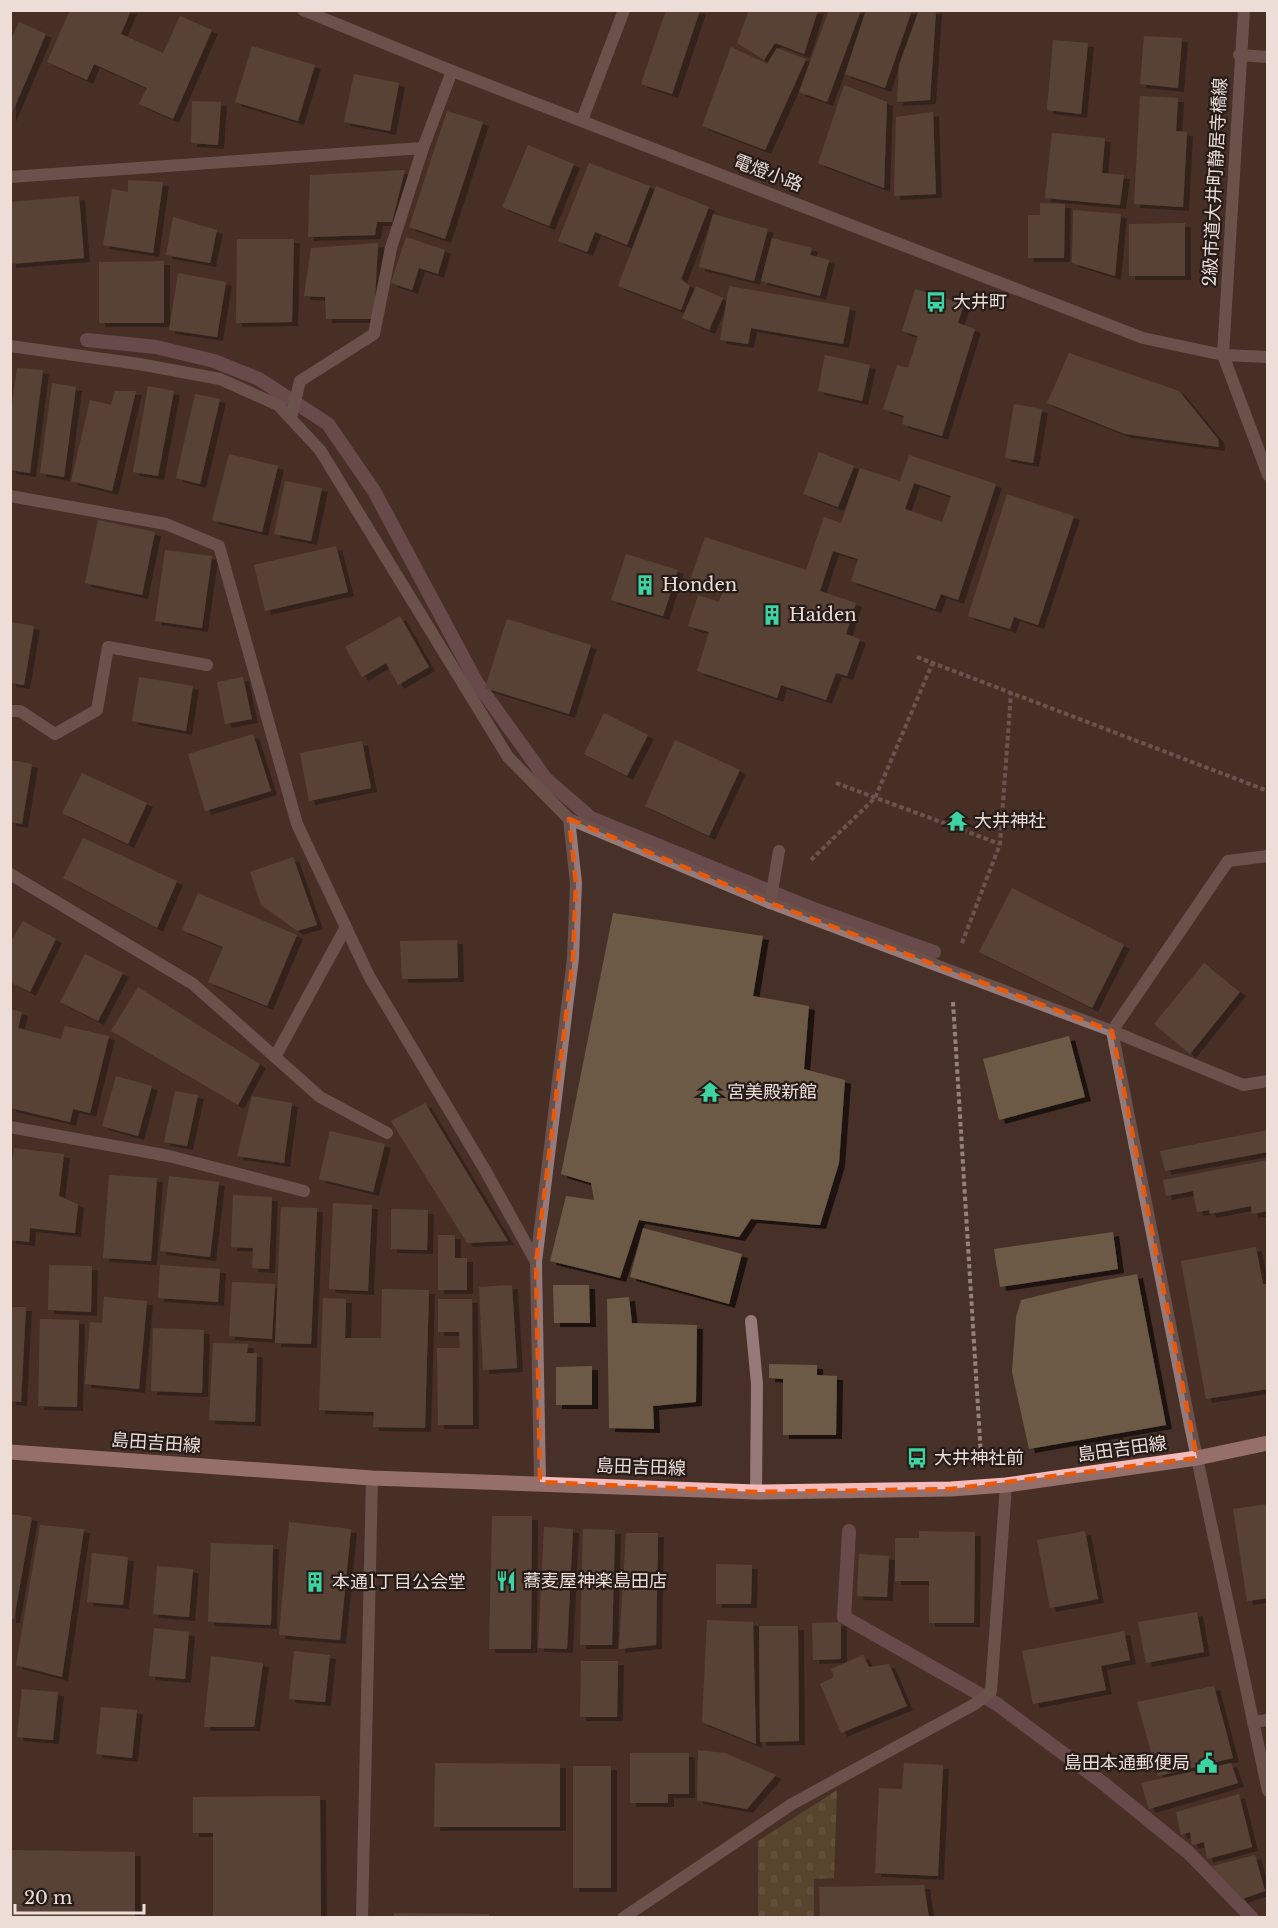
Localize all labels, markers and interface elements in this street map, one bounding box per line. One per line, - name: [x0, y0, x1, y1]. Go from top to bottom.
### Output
- street label: 2級市道大井町静居寺橋線: [1199, 77, 1231, 287]
- street label: 電燈小路: [730, 150, 806, 196]
- bus stop icon: 大井町: [924, 290, 948, 314]
- place label: 大井町: [953, 291, 1007, 313]
- building icon: Honden: [633, 573, 657, 597]
- place label: Honden: [662, 574, 737, 596]
- building icon: Haiden: [760, 603, 784, 627]
- place label: Haiden: [789, 604, 857, 626]
- temple icon: 大井神社: [945, 809, 969, 833]
- place label: 大井神社: [974, 810, 1046, 832]
- temple icon: 宮美殿新館: [698, 1080, 722, 1104]
- place label: 宮美殿新館: [727, 1081, 817, 1103]
- street label: 島田吉田線: [110, 1429, 202, 1457]
- street label: 島田吉田線: [1076, 1432, 1168, 1466]
- bus stop icon: 大井神社前: [905, 1446, 929, 1470]
- place label: 大井神社前: [934, 1447, 1024, 1469]
- street label: 島田吉田線: [596, 1454, 686, 1480]
- restaurant icon: 蕎麦屋神楽島田店: [494, 1569, 518, 1593]
- building icon: 本通1丁目公会堂: [303, 1570, 327, 1594]
- place label: 蕎麦屋神楽島田店: [523, 1570, 667, 1592]
- place label: 本通1丁目公会堂: [332, 1571, 466, 1593]
- public building icon: 島田本通郵便局: [1195, 1751, 1219, 1775]
- place label: 島田本通郵便局: [1064, 1752, 1190, 1774]
- scale bar: [15, 1877, 144, 1915]
- text: 20 m: [24, 1887, 72, 1909]

